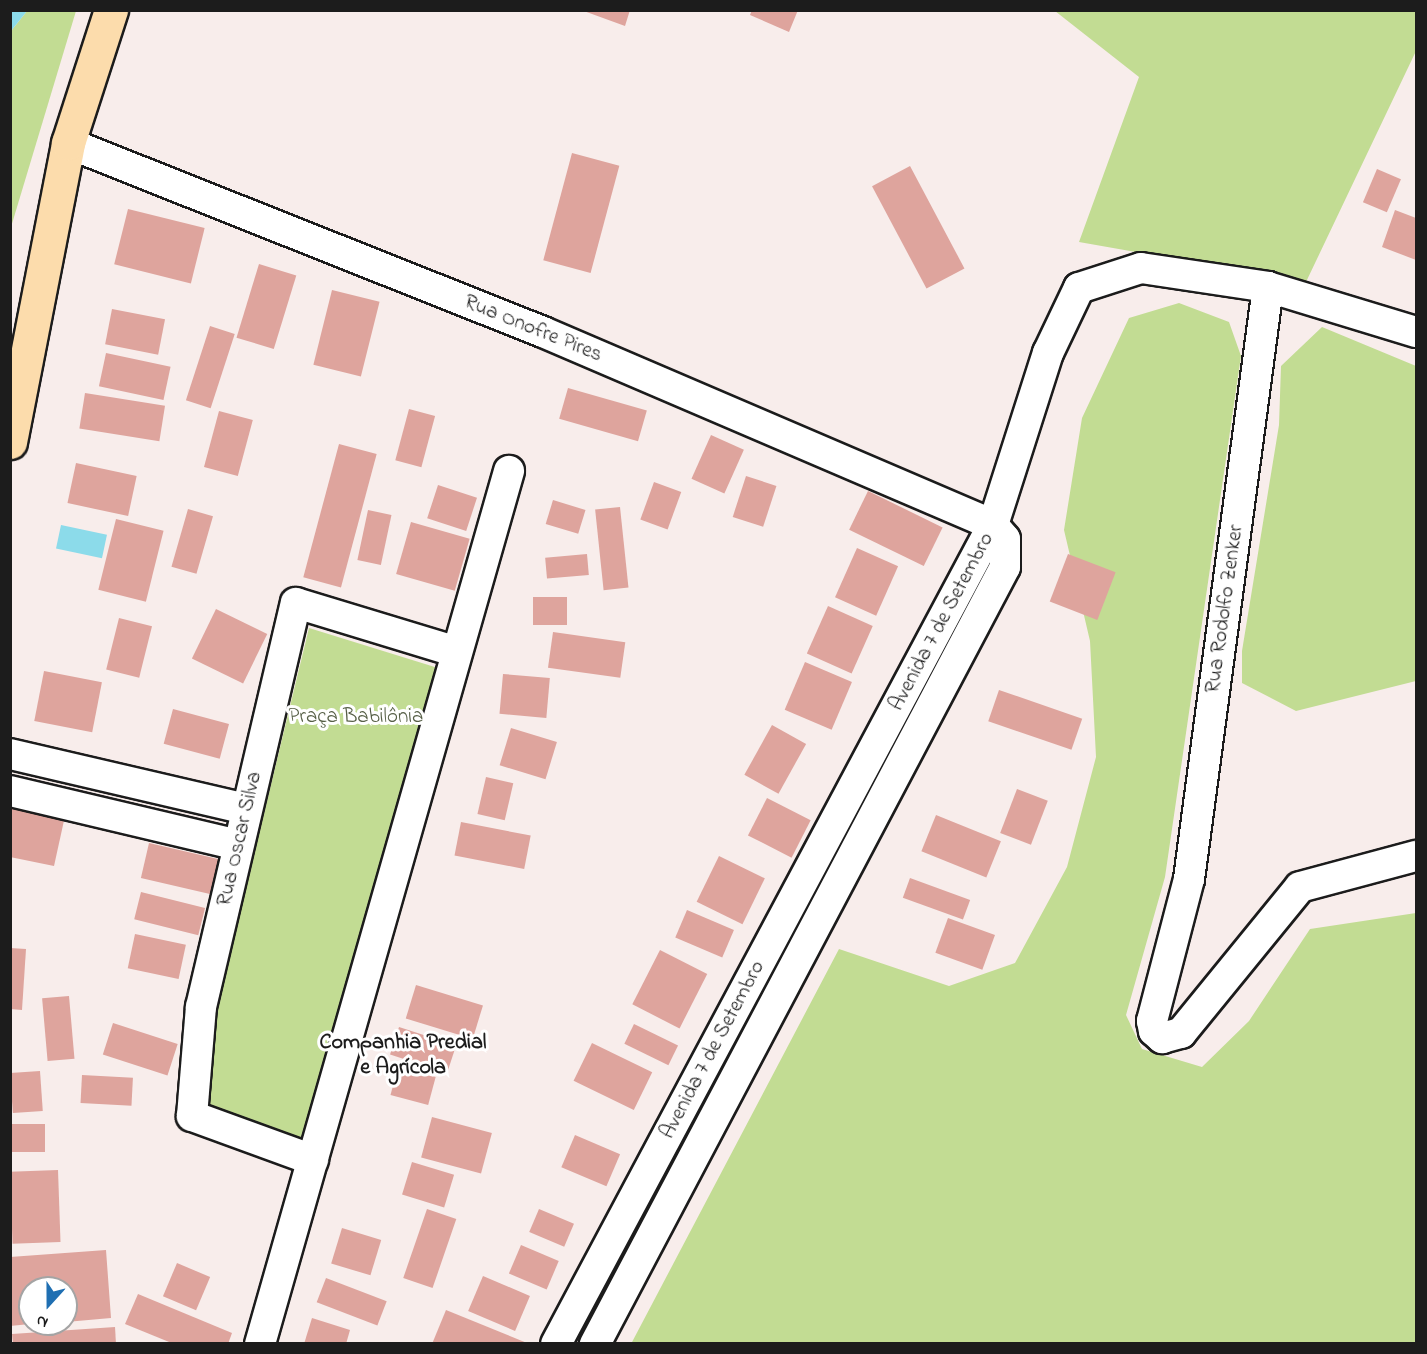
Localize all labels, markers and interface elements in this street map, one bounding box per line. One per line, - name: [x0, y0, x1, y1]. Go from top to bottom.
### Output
- street label: Rua Onofre Pires: [460, 290, 606, 368]
- street label: Rua Rodolfo Zenker: [1201, 523, 1249, 695]
- street label: Avenida 7 de Setembro: [884, 529, 1000, 715]
- park label: Praça Babilônia: [289, 704, 423, 730]
- street label: Rua Oscar Silva: [212, 769, 268, 909]
- street label: Avenida 7 de Setembro: [655, 957, 771, 1143]
- district label: Companhia Predial e Agrícola: [319, 1030, 487, 1082]
- north arrow: [18, 1276, 78, 1336]
- text: N: [33, 1308, 52, 1334]

